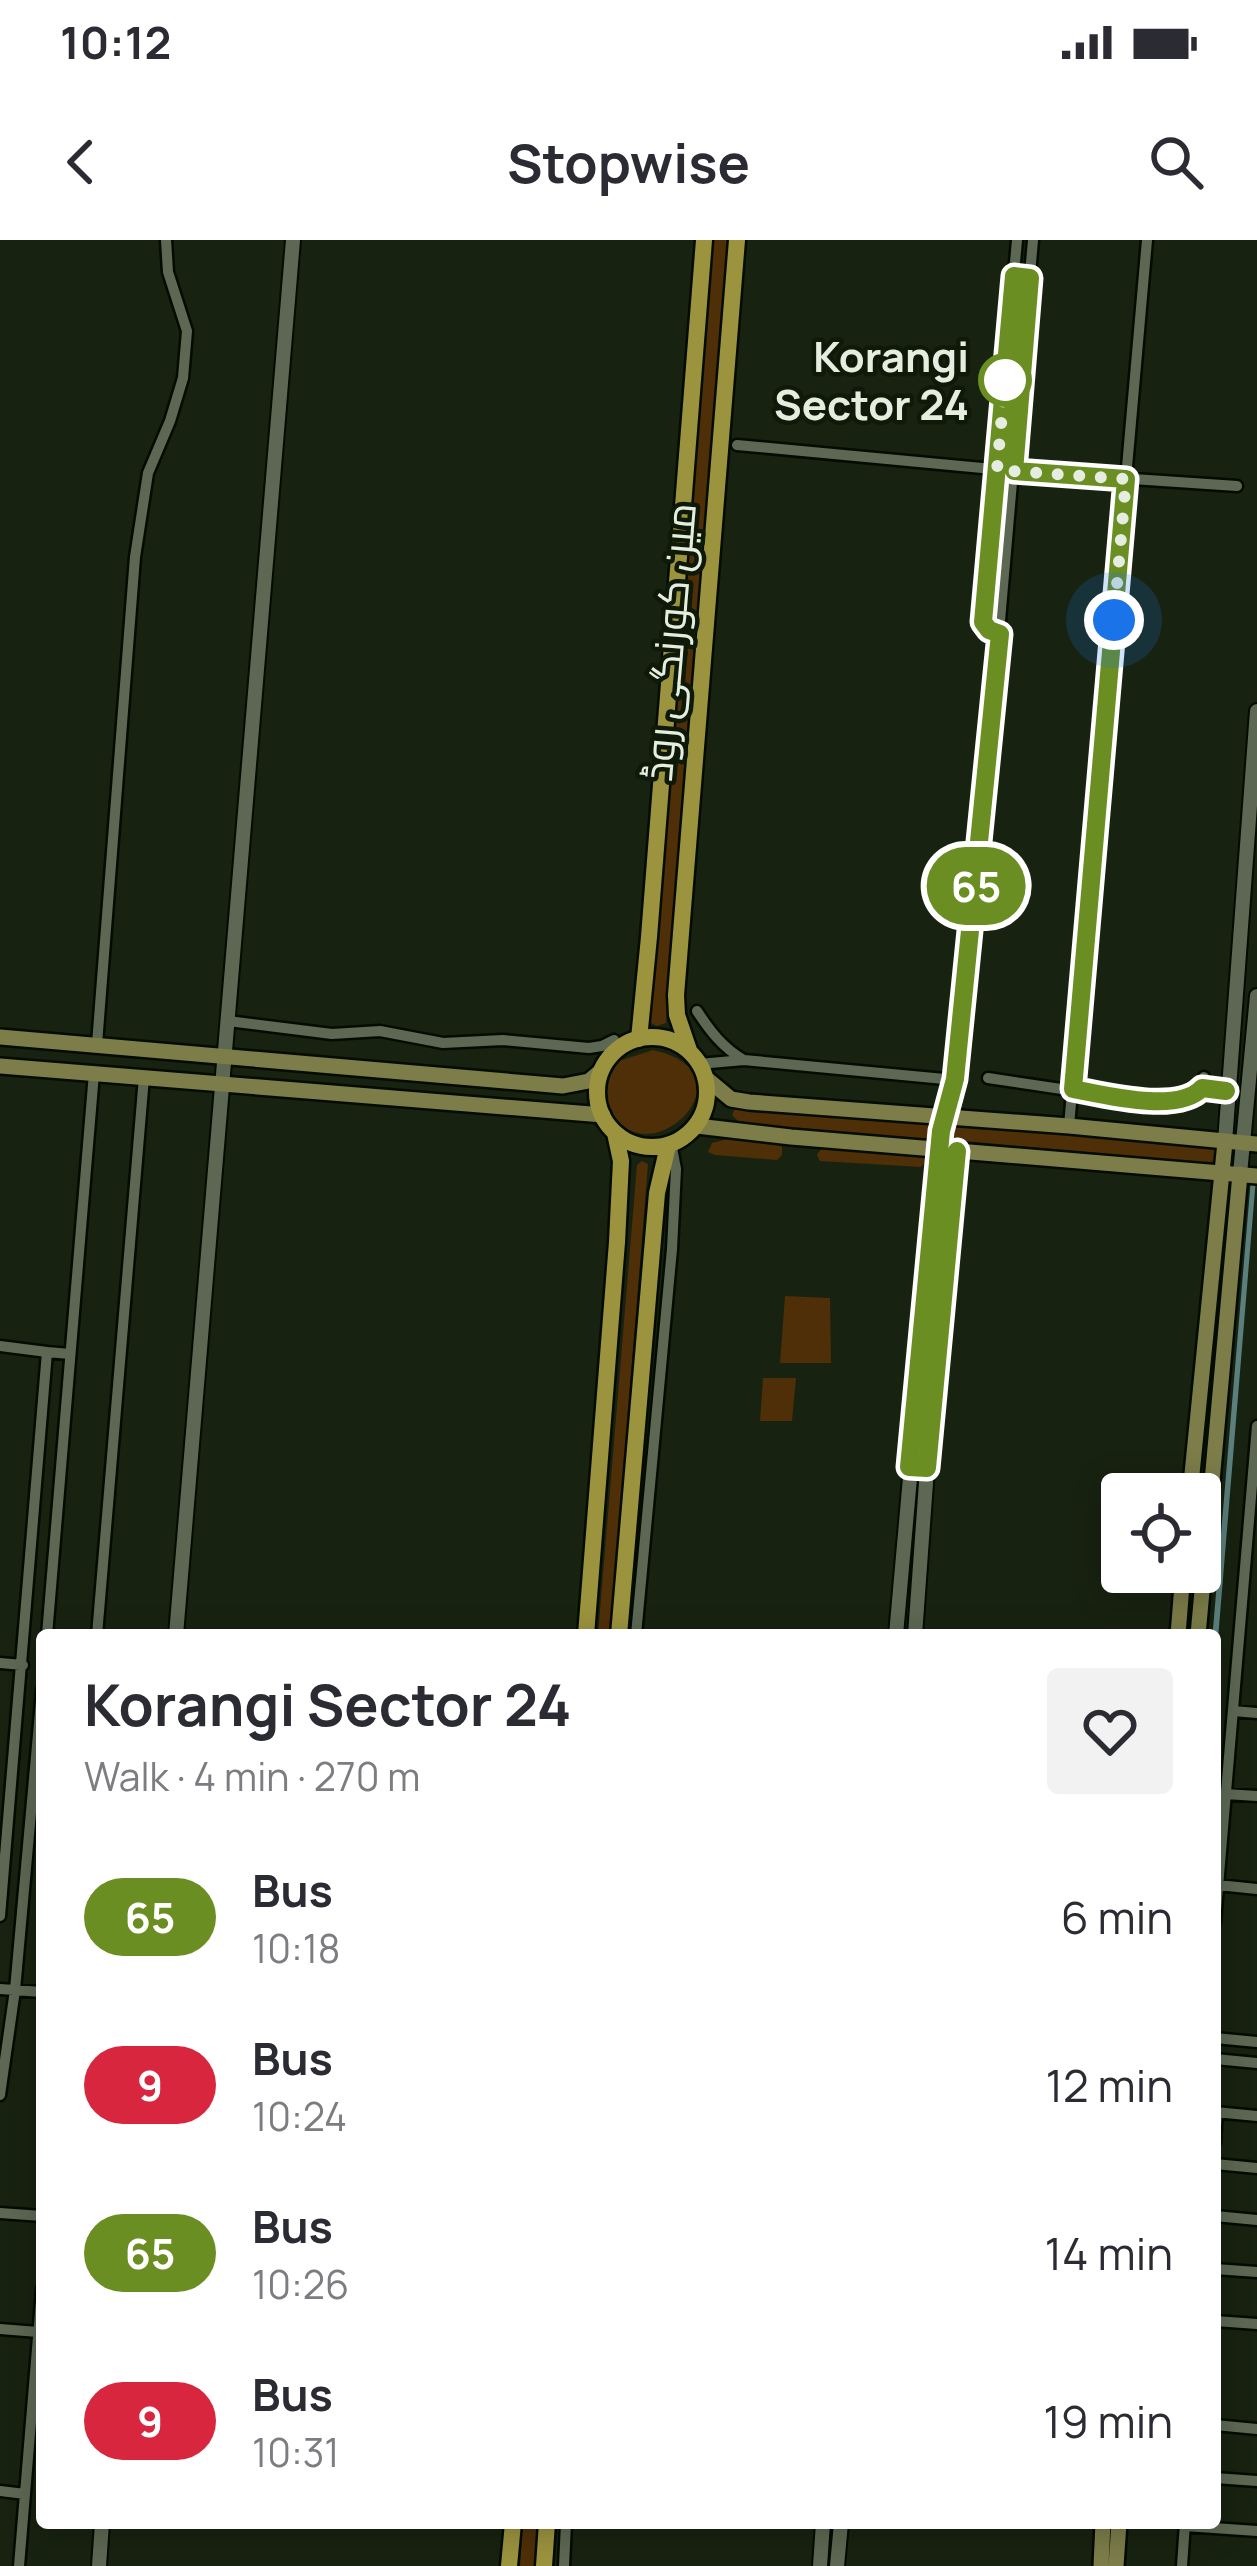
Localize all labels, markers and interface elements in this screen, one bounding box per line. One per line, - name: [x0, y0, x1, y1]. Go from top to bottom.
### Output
- text: 10:12: [60, 11, 171, 73]
- text: Stopwise: [507, 125, 750, 199]
- icon: back: [48, 129, 114, 195]
- icon: search: [1143, 129, 1209, 195]
- place label: Korangi Sector 24: [774, 327, 969, 433]
- marker: Korangi Sector 24: [980, 355, 1030, 405]
- street label: مین کورنگی روڈ: [627, 500, 709, 784]
- your location: [1084, 590, 1144, 650]
- line badge: 65: [922, 847, 1030, 925]
- text: 65: [951, 857, 1001, 915]
- map controls: [1101, 1473, 1221, 1593]
- button: locate: [1101, 1473, 1221, 1593]
- text: Korangi Sector 24: [84, 1665, 571, 1743]
- button: heart: [1047, 1668, 1173, 1794]
- text: Walk · 4 min · 270 m: [84, 1749, 420, 1803]
- text: Bus: [252, 1859, 333, 1921]
- text: 6 min: [1061, 1886, 1173, 1948]
- text: 65: [125, 1888, 175, 1946]
- text: 10:18: [252, 1921, 341, 1975]
- text: Bus: [252, 2027, 333, 2089]
- text: 12 min: [1045, 2054, 1173, 2116]
- text: 9: [137, 2056, 163, 2114]
- text: 10:24: [252, 2089, 347, 2143]
- text: Bus: [252, 2195, 333, 2257]
- text: 14 min: [1045, 2222, 1173, 2284]
- text: 65: [125, 2224, 175, 2282]
- text: 10:26: [252, 2257, 349, 2311]
- text: Bus: [252, 2363, 333, 2425]
- text: 19 min: [1043, 2390, 1173, 2452]
- text: 9: [137, 2392, 163, 2450]
- text: 10:31: [252, 2425, 339, 2479]

